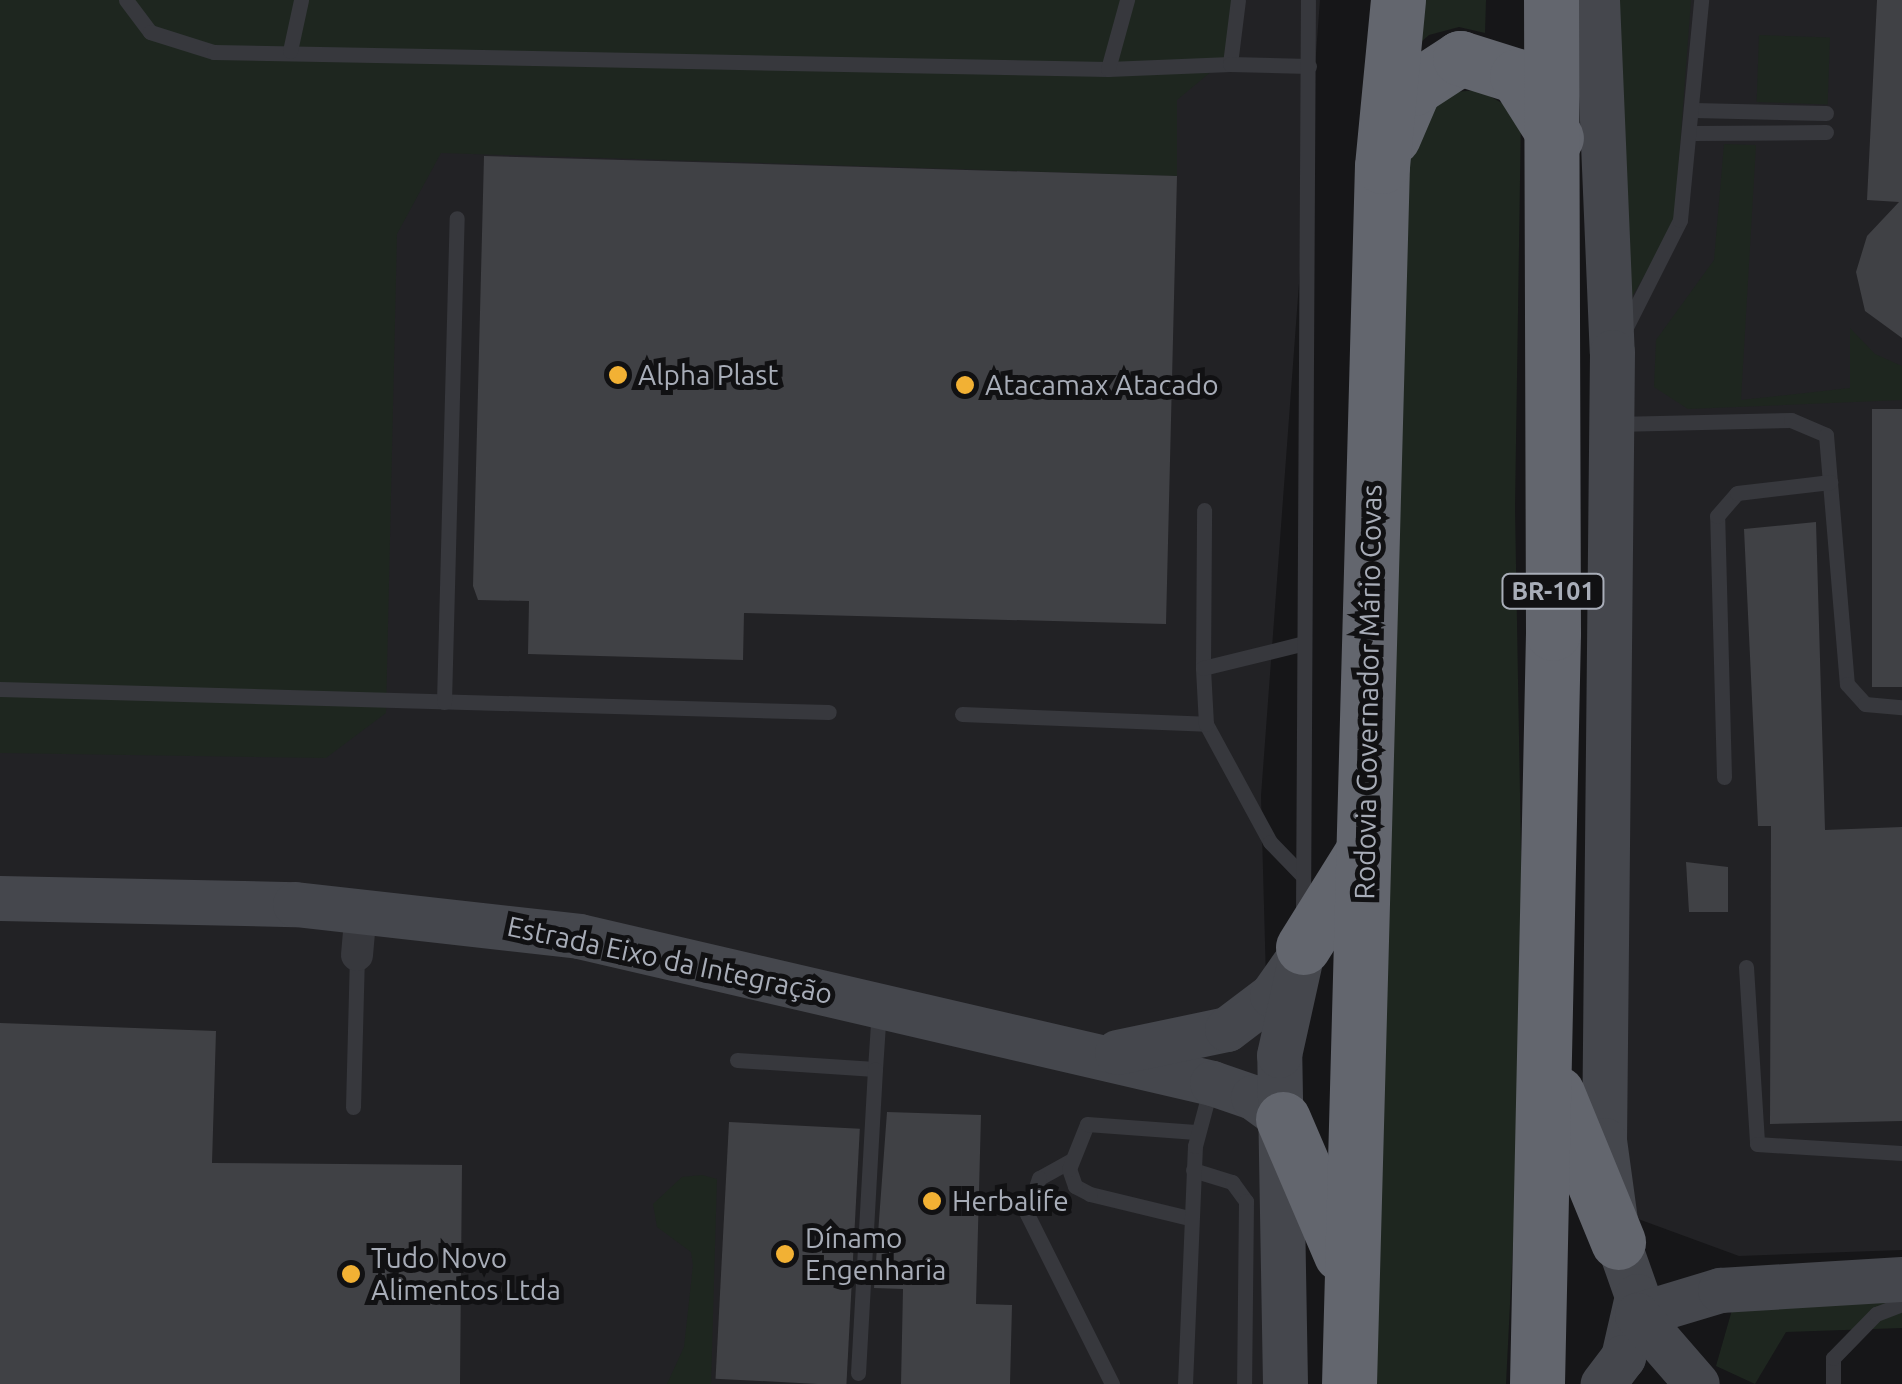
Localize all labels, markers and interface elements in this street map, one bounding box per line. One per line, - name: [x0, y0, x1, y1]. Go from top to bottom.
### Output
- place label: Alpha Plast: [638, 358, 778, 392]
- marker: Alpha Plast: [607, 364, 629, 386]
- place label: Atacamax Atacado: [985, 368, 1219, 402]
- marker: Atacamax Atacado: [954, 374, 976, 396]
- street label: Rodovia Governador Mário Covas: [1348, 484, 1388, 900]
- road number: BR-101: [1500, 571, 1606, 611]
- street label: Estrada Eixo da Integração: [504, 909, 836, 1011]
- place label: Herbalife: [952, 1184, 1069, 1218]
- marker: Herbalife: [921, 1190, 943, 1212]
- place label: Dínamo Engenharia: [805, 1221, 946, 1287]
- place label: Tudo Novo Alimentos Ltda: [371, 1241, 561, 1307]
- marker: Dínamo Engenharia: [774, 1243, 796, 1265]
- marker: Tudo Novo Alimentos Ltda: [340, 1263, 362, 1285]

